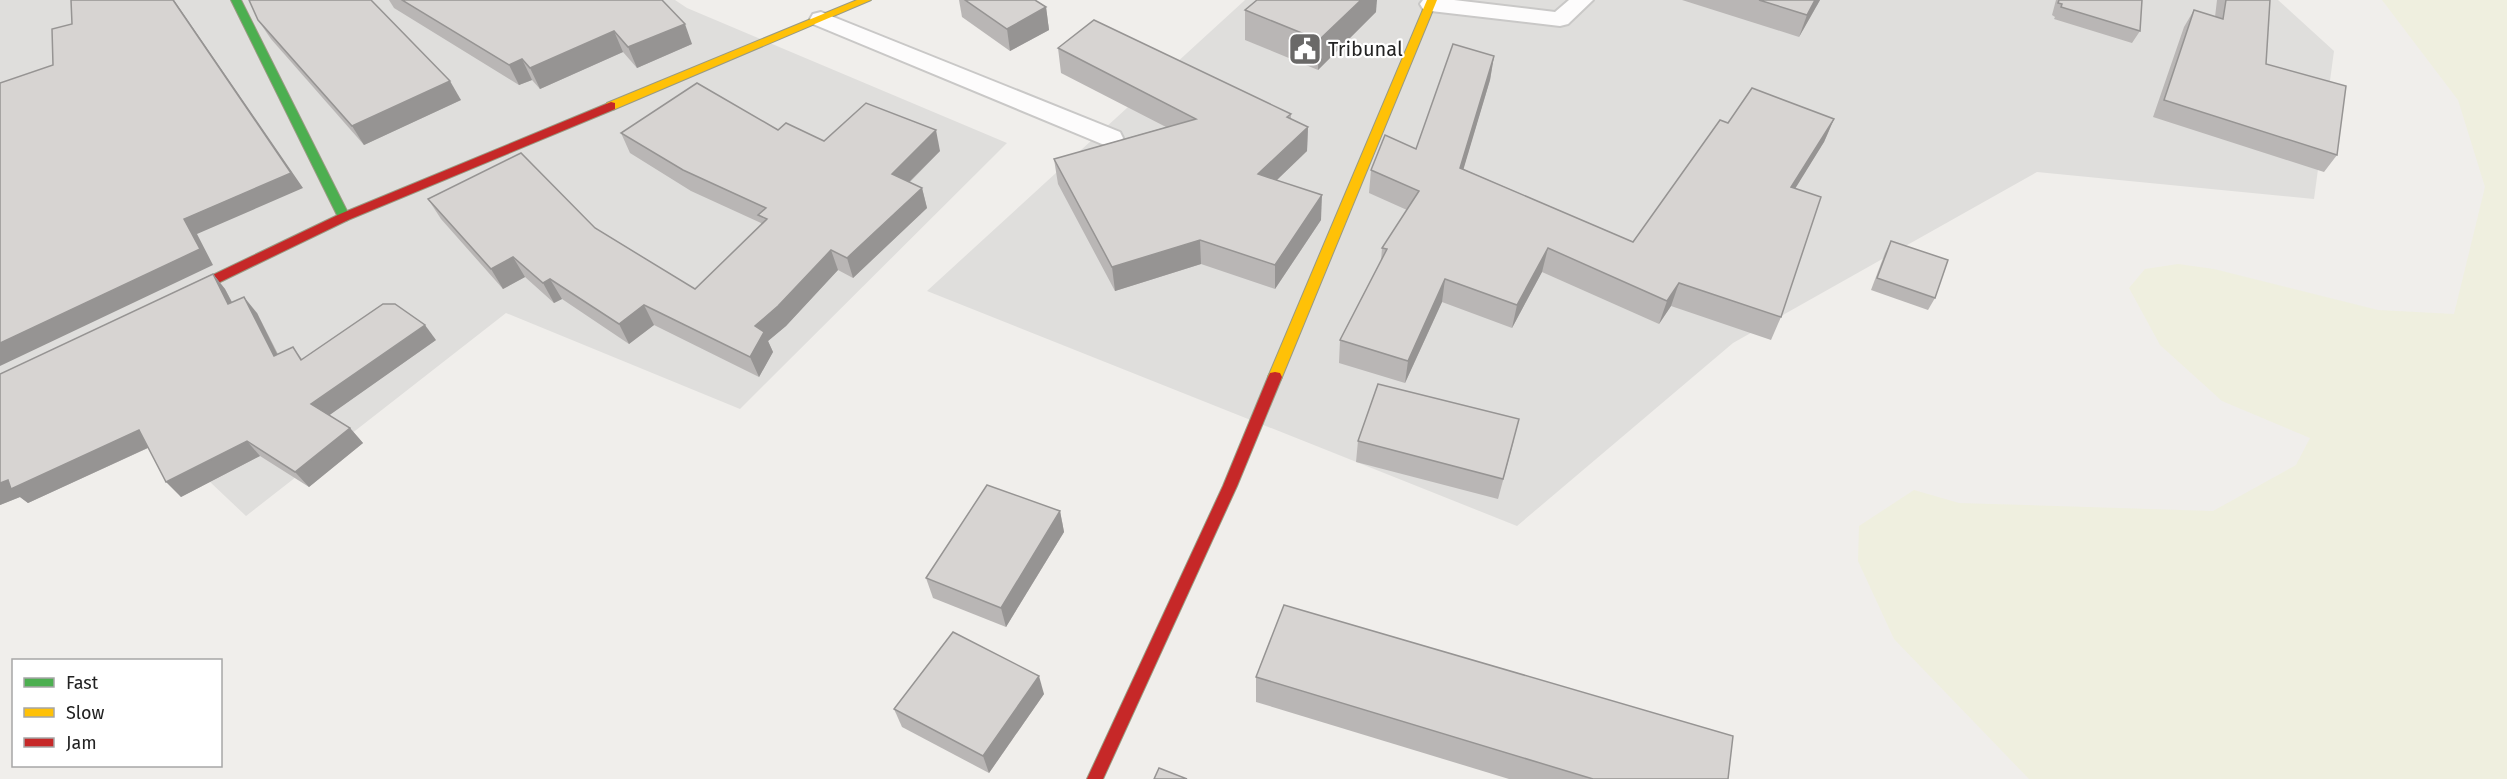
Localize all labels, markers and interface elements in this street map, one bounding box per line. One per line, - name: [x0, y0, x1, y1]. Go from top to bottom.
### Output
- public building icon: Tribunal: [1287, 31, 1323, 67]
- place label: Tribunal: [1328, 37, 1403, 61]
- legend: [12, 659, 222, 767]
- text: Fast: [66, 672, 99, 694]
- text: Slow: [66, 702, 105, 724]
- text: Jam: [66, 732, 97, 754]

